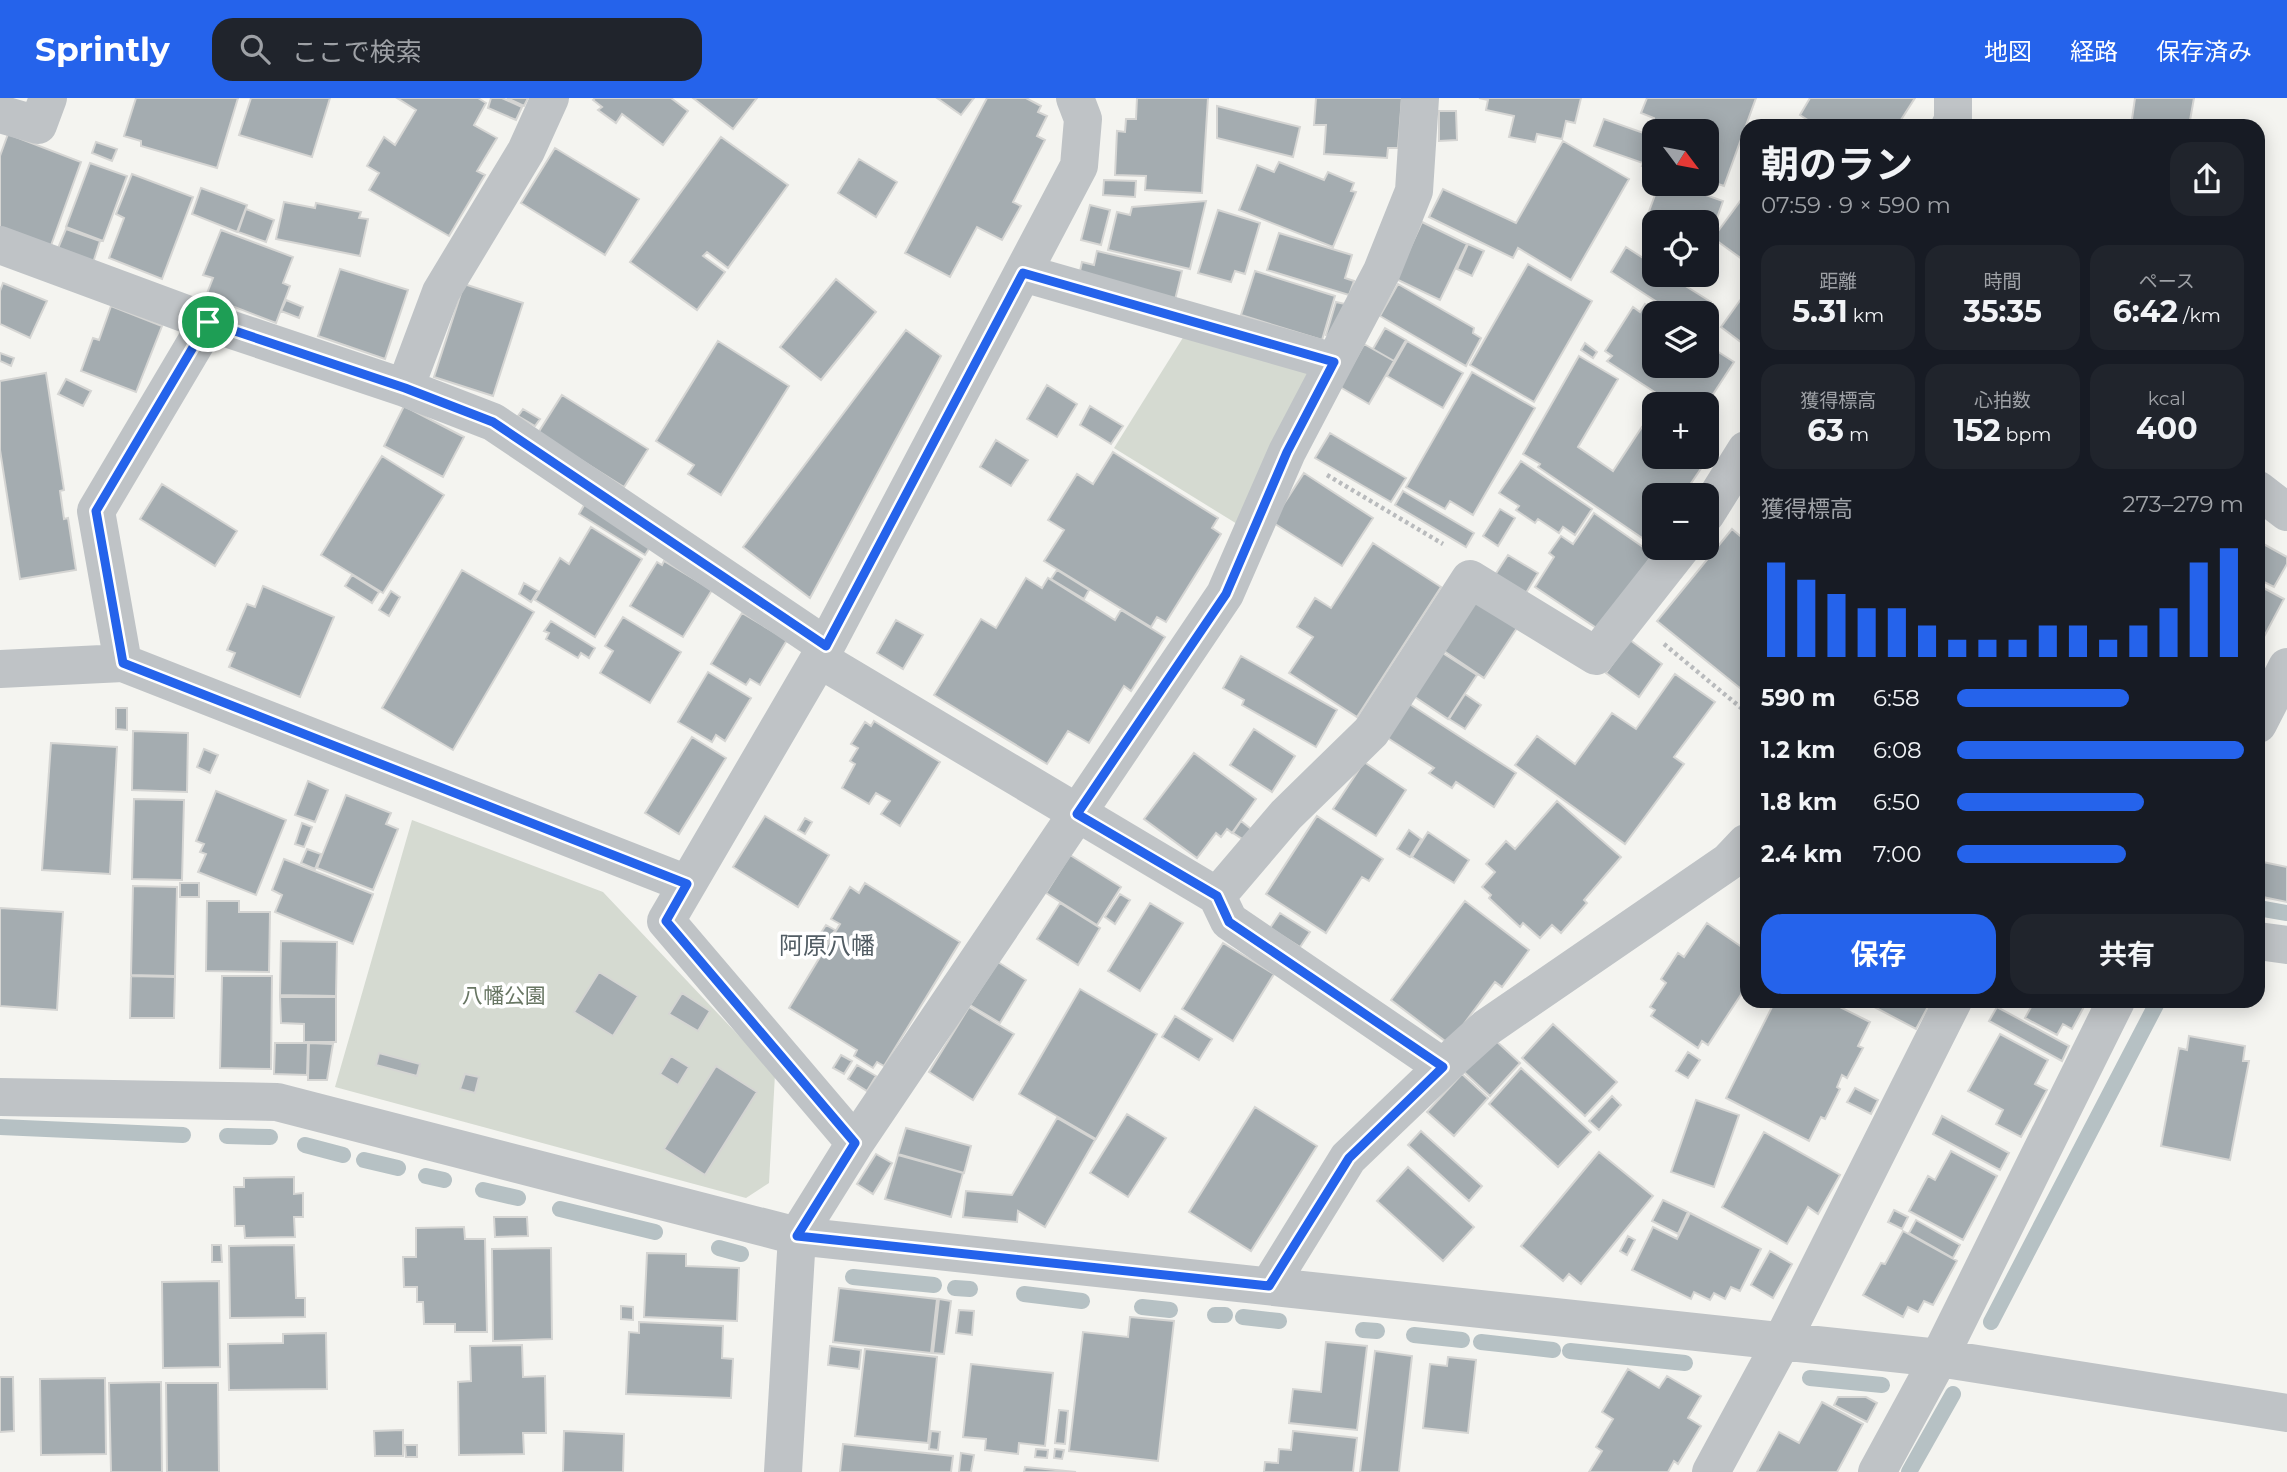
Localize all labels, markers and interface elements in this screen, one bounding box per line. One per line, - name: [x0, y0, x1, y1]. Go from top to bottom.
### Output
- search box: [212, 18, 702, 81]
- text: Sprintly: [35, 29, 170, 69]
- icon: search: [236, 30, 274, 68]
- text: ここで検索: [292, 36, 422, 68]
- text: 地図: [1984, 37, 2032, 66]
- text: 経路: [2070, 37, 2118, 66]
- text: 保存済み: [2156, 37, 2252, 66]
- north arrow: [1642, 119, 1718, 196]
- map controls: [1642, 119, 1719, 560]
- text: 朝のラン: [1761, 141, 1913, 188]
- button: share: [2170, 142, 2244, 216]
- text: 07:59 · 9 × 590 m: [1761, 191, 1951, 219]
- button: locate: [1642, 210, 1719, 287]
- text: 距離: [1819, 270, 1857, 293]
- text: 時間: [1983, 270, 2022, 293]
- text: ペース: [2139, 270, 2195, 293]
- pin: [178, 292, 238, 352]
- text: 5.31: [1792, 293, 1848, 330]
- text: 35:35: [1963, 293, 2042, 330]
- text: 6:42: [2113, 293, 2178, 330]
- button: layers: [1642, 301, 1719, 378]
- icon: arrive: [189, 303, 227, 341]
- text: km: [1848, 304, 1884, 327]
- text: /km: [2178, 304, 2221, 327]
- text: kcal: [2148, 387, 2186, 410]
- text: 獲得標高: [1800, 389, 1876, 412]
- text: 心拍数: [1974, 389, 2031, 412]
- button: +: [1642, 392, 1719, 469]
- text: 400: [2136, 410, 2198, 447]
- text: 63: [1807, 412, 1844, 449]
- text: 152: [1953, 412, 2001, 449]
- text: m: [1844, 423, 1869, 446]
- text: bpm: [2001, 423, 2052, 446]
- button: −: [1642, 483, 1719, 560]
- text: 273–279 m: [2122, 490, 2244, 518]
- text: 獲得標高: [1761, 495, 1853, 523]
- text: 590 m: [1761, 684, 1836, 712]
- text: 6:58: [1873, 684, 1920, 712]
- text: 1.2 km: [1761, 736, 1835, 764]
- text: 6:08: [1873, 736, 1922, 764]
- text: 1.8 km: [1761, 788, 1837, 816]
- text: 6:50: [1873, 788, 1920, 816]
- text: 2.4 km: [1761, 840, 1842, 868]
- text: 7:00: [1873, 840, 1921, 868]
- button: 保存: [1761, 914, 1996, 994]
- button: 共有: [2010, 914, 2244, 994]
- district label: 阿原八幡: [779, 931, 875, 960]
- park label: 八幡公園: [462, 983, 546, 1008]

